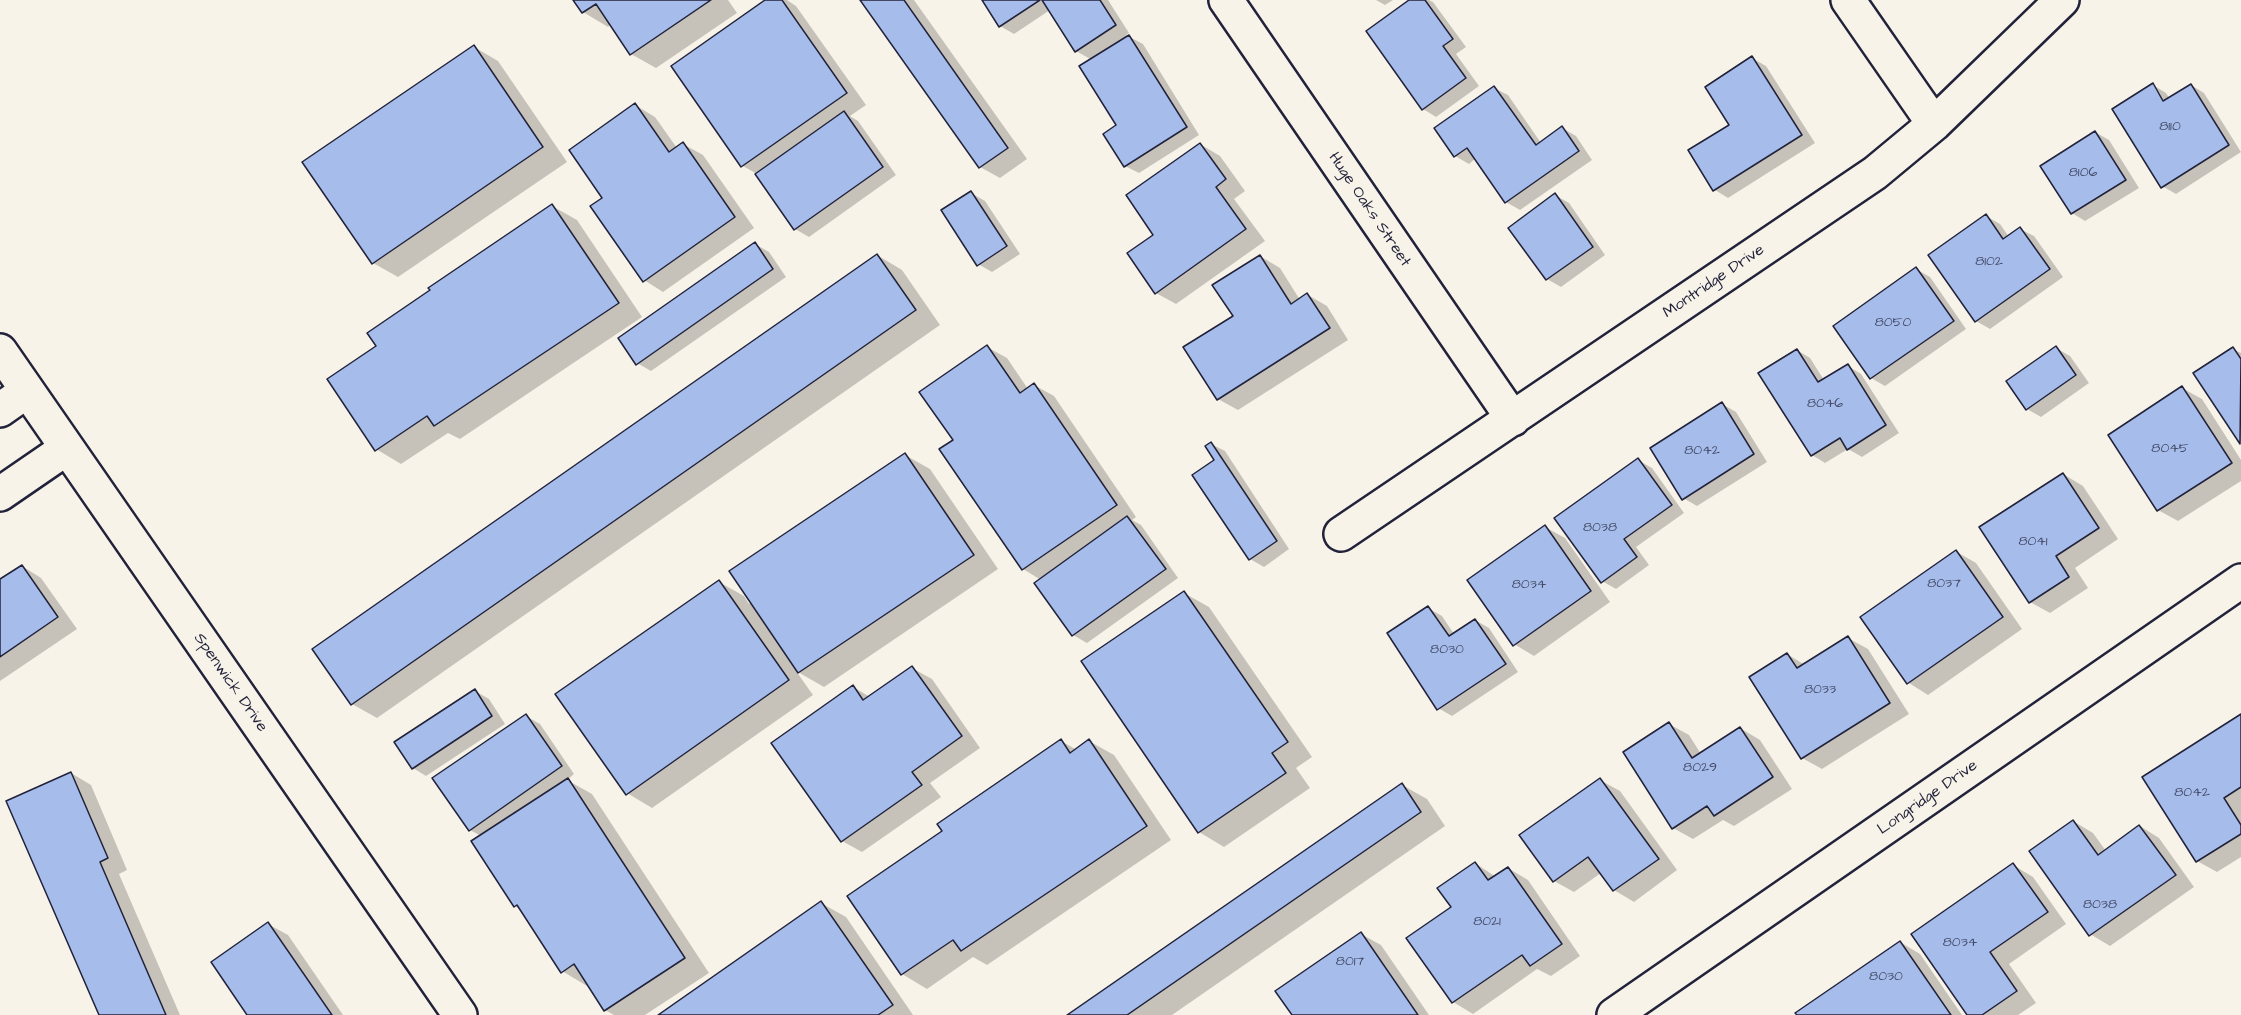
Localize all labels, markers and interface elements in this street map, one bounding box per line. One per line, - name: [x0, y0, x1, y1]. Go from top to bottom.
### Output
- house number: 8110: [2159, 119, 2181, 135]
- street label: Huge Oaks Street: [1324, 149, 1414, 271]
- house number: 8106: [2069, 165, 2097, 181]
- street label: Montridge Drive: [1660, 241, 1768, 323]
- house number: 8102: [1975, 254, 2003, 270]
- house number: 8050: [1875, 315, 1911, 331]
- house number: 8046: [1807, 396, 1843, 412]
- house number: 8045: [2151, 441, 2189, 457]
- house number: 8042: [1684, 443, 1720, 459]
- house number: 8038: [1583, 520, 1617, 536]
- house number: 8041: [2018, 534, 2048, 550]
- house number: 8037: [1927, 576, 1961, 592]
- house number: 8034: [1512, 577, 1546, 593]
- street label: Spenwick Drive: [189, 630, 271, 736]
- house number: 8030: [1430, 642, 1464, 658]
- house number: 8033: [1804, 682, 1836, 698]
- street label: Longridge Drive: [1874, 756, 1982, 840]
- house number: 8029: [1683, 760, 1717, 776]
- house number: 8042: [2174, 785, 2210, 801]
- house number: 8038: [2083, 897, 2117, 913]
- house number: 8021: [1473, 914, 1501, 930]
- house number: 8034: [1943, 935, 1977, 951]
- house number: 8017: [1336, 954, 1364, 970]
- house number: 8030: [1869, 969, 1903, 985]

